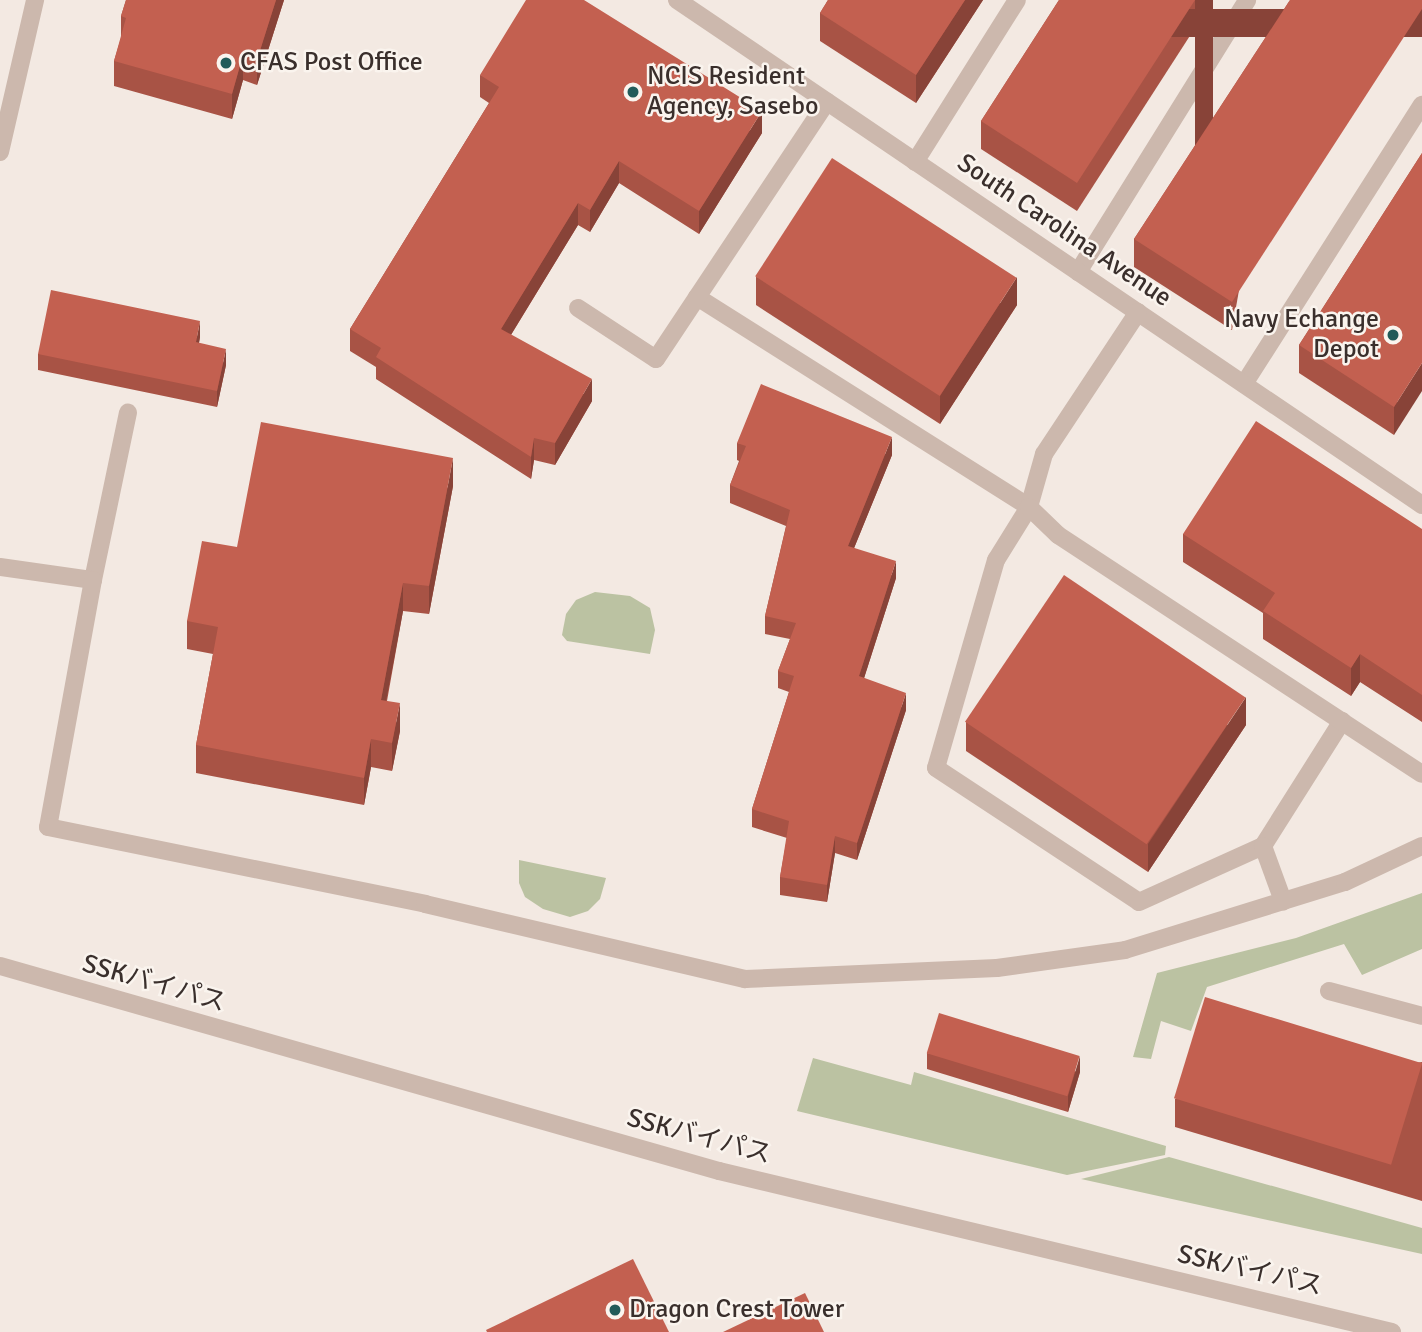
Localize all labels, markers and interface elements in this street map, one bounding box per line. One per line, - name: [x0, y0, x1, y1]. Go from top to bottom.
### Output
- place label: CFAS Post Office: [240, 47, 423, 79]
- marker: CFAS Post Office: [218, 55, 234, 71]
- place label: NCIS Resident Agency, Sasebo: [647, 61, 819, 122]
- marker: NCIS Resident Agency, Sasebo: [625, 84, 641, 100]
- street label: South Carolina Avenue: [951, 148, 1177, 314]
- place label: Navy Echange Depot: [1224, 304, 1379, 366]
- marker: Navy Echange Depot: [1385, 327, 1401, 343]
- street label: SSKバイパス: [78, 949, 230, 1019]
- street label: SSKバイパス: [623, 1103, 775, 1171]
- street label: SSKバイパス: [1174, 1239, 1326, 1303]
- place label: Dragon Crest Tower: [629, 1294, 844, 1326]
- marker: Dragon Crest Tower: [607, 1302, 623, 1318]

